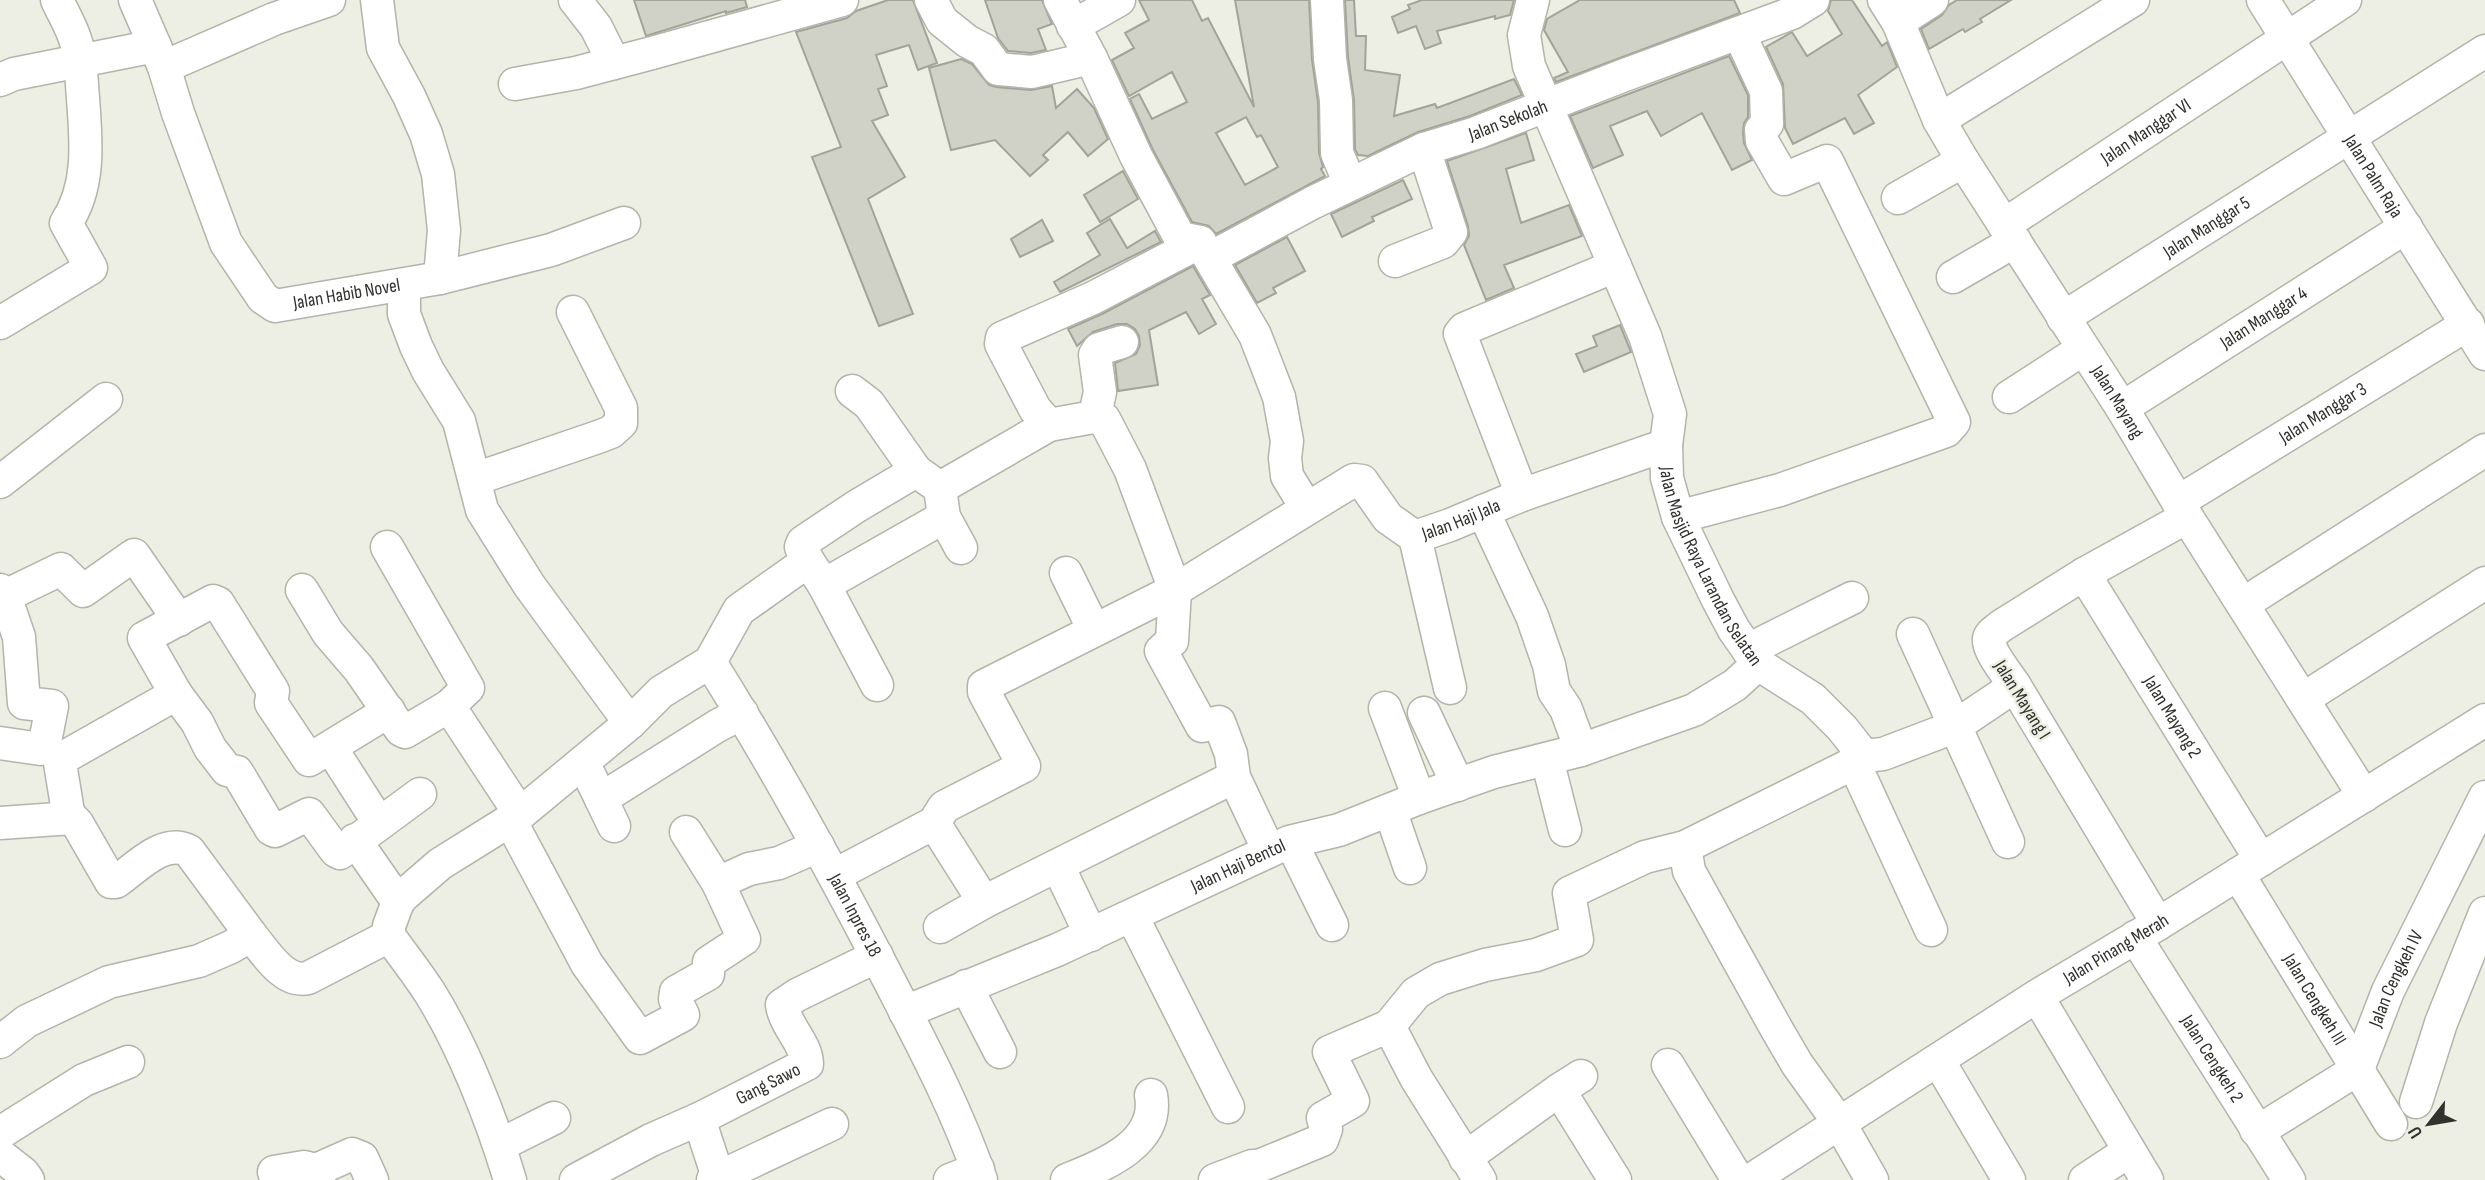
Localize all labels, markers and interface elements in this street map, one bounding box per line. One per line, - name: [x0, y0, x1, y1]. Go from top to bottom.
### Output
- street label: Jalan Manggar VI: [2096, 93, 2195, 170]
- street label: Jalan Sekolah: [1465, 95, 1551, 146]
- street label: Jalan Palm Raja: [2338, 130, 2408, 222]
- street label: Jalan Manggar 5: [2158, 191, 2254, 264]
- street label: Jalan Habib Novel: [290, 273, 402, 314]
- street label: Jalan Manggar 4: [2215, 281, 2312, 354]
- street label: Jalan Mayang: [2086, 360, 2149, 443]
- street label: Jalan Manggar 3: [2274, 377, 2371, 449]
- street label: Jalan Masjid Raya Larandan Selatan: [1655, 466, 1767, 670]
- street label: Jalan Haji Jala: [1418, 494, 1504, 546]
- street label: Jalan Mayang I: [1988, 655, 2055, 744]
- street label: Jalan Mayang 2: [2138, 671, 2207, 762]
- street label: Jalan Haji Bentol: [1186, 834, 1289, 898]
- street label: Jalan Inpres 18: [823, 869, 886, 961]
- street label: Jalan Pinang Merah: [2058, 909, 2173, 990]
- street label: Jalan Cengkeh IV: [2363, 926, 2428, 1031]
- street label: Jalan Cengkeh III: [2278, 949, 2351, 1049]
- street label: Jalan Cengkeh 2: [2175, 1010, 2248, 1107]
- street label: Gang Sawo: [732, 1058, 804, 1110]
- north arrow: [2394, 1089, 2464, 1159]
- text: U: [2403, 1122, 2428, 1142]

